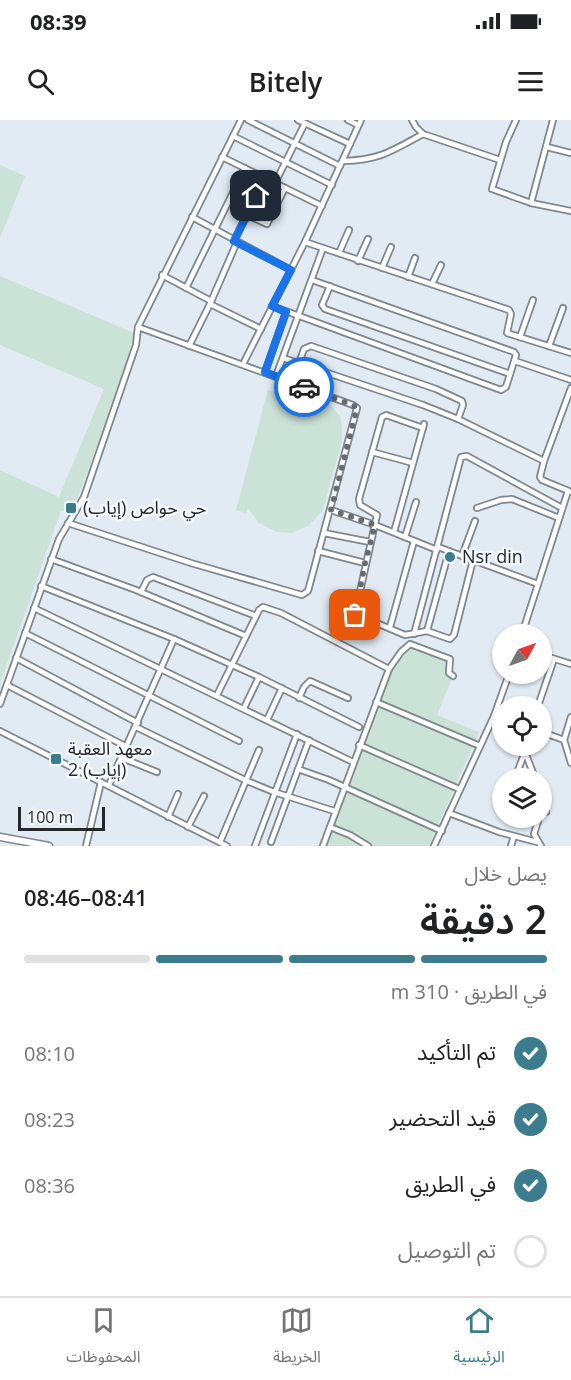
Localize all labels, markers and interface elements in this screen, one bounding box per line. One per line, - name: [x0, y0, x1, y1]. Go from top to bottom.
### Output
- text: 08:39: [30, 6, 87, 36]
- text: Bitely: [249, 63, 322, 100]
- icon: search: [24, 65, 57, 98]
- icon: menu: [514, 65, 547, 98]
- pin: [230, 170, 281, 221]
- icon: home: [239, 179, 272, 212]
- courier: [274, 357, 334, 417]
- icon: car: [288, 371, 321, 404]
- place label: حي حواص (إياب): [83, 495, 206, 521]
- marker: حي حواص (إياب): [64, 501, 78, 515]
- place label: Nsr din: [462, 544, 523, 568]
- marker: Nsr din: [443, 550, 457, 564]
- pin: [329, 589, 380, 640]
- icon: bag: [338, 598, 371, 631]
- north arrow: [492, 624, 552, 684]
- map controls: [492, 624, 552, 828]
- button: locate: [492, 696, 552, 756]
- place label: معهد العقبة 2 (إياب): [68, 736, 152, 782]
- marker: معهد العقبة 2 (إياب): [49, 752, 63, 766]
- button: layers: [492, 768, 552, 828]
- scale bar: [18, 804, 105, 832]
- text: 100 m: [27, 806, 73, 828]
- text: يصل خلال: [465, 860, 547, 887]
- text: 08:41–08:46: [24, 882, 148, 912]
- text: 2 دقيقة: [420, 892, 547, 945]
- text: في الطريق · 310 m: [391, 978, 547, 1005]
- text: تم التأكيد: [417, 1036, 496, 1066]
- icon: check: [514, 1037, 547, 1070]
- text: 08:10: [24, 1040, 75, 1067]
- text: قيد التحضير: [390, 1102, 496, 1132]
- icon: check: [514, 1103, 547, 1136]
- text: 08:23: [24, 1106, 75, 1133]
- text: في الطريق: [405, 1168, 496, 1198]
- icon: check: [514, 1169, 547, 1202]
- text: 08:36: [24, 1172, 75, 1199]
- text: تم التوصيل: [398, 1234, 496, 1264]
- tab: المحفوظات: [66, 1304, 141, 1374]
- tab: الخريطة: [273, 1304, 321, 1374]
- tab: الرئيسية: [453, 1304, 505, 1374]

